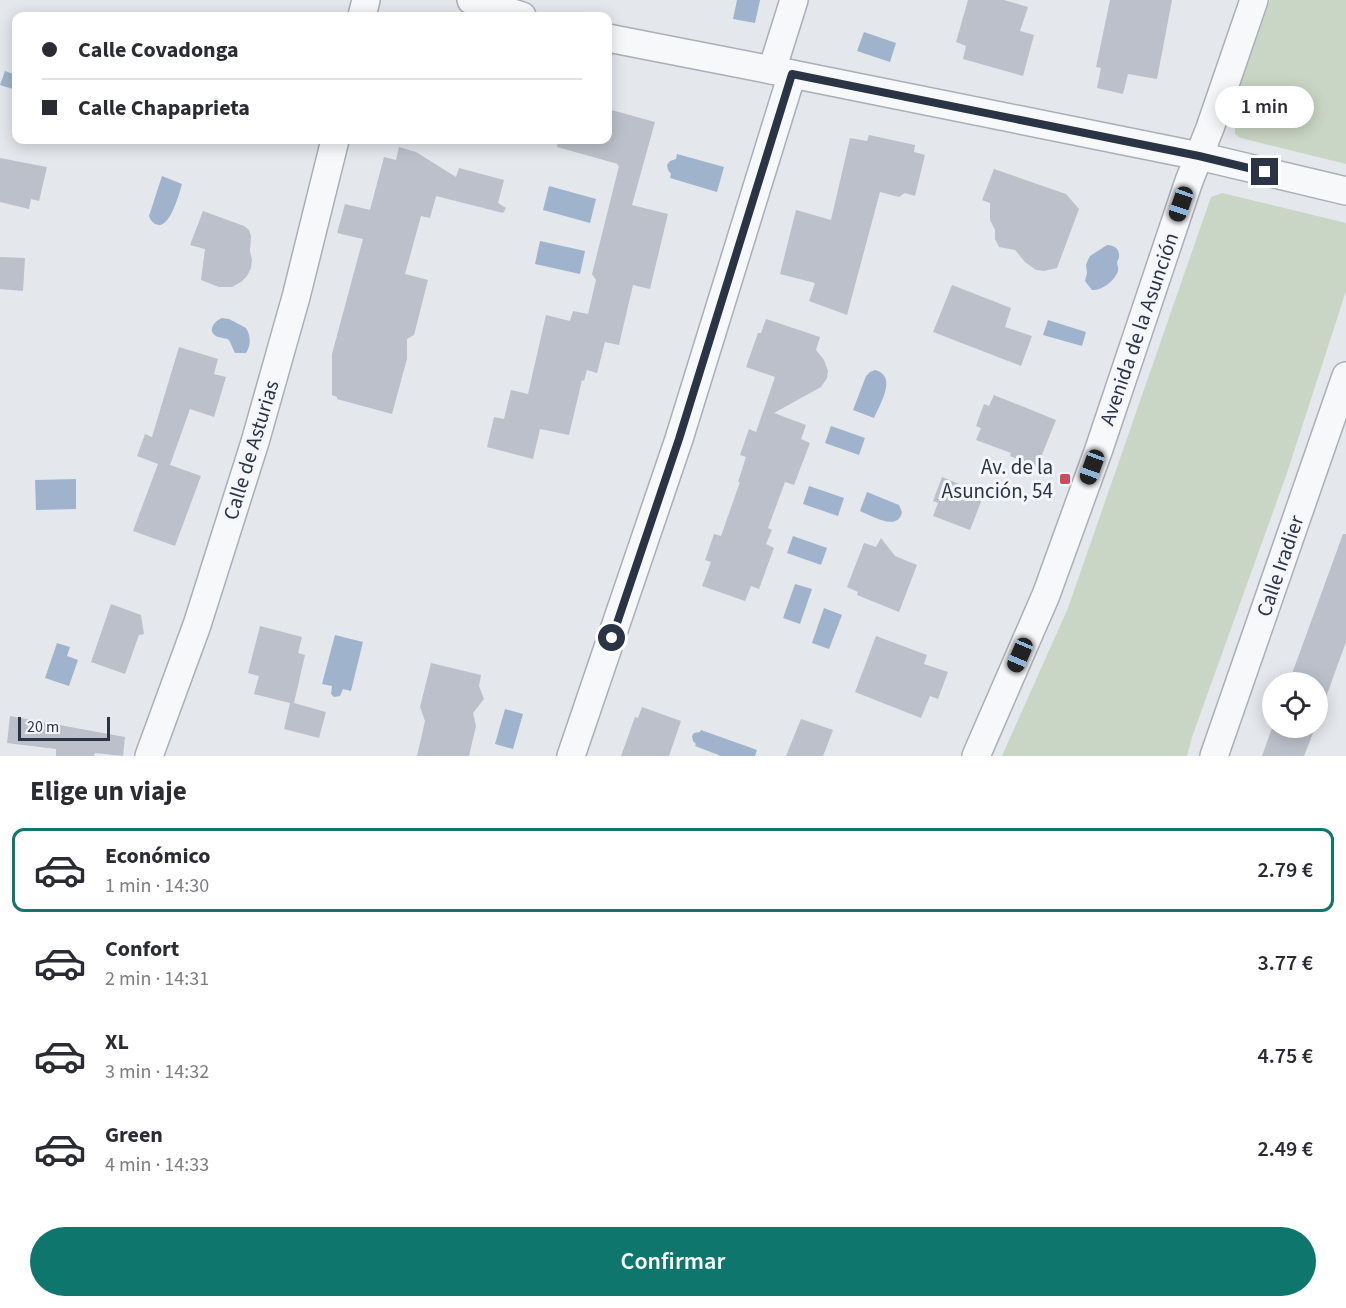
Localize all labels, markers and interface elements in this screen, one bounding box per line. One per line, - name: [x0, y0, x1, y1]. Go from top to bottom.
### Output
- text: Calle Covadonga: [78, 34, 239, 66]
- callout: 1 min: [1216, 85, 1314, 127]
- text: Calle Chapaprieta: [78, 92, 250, 124]
- text: 1 min: [1241, 93, 1288, 121]
- route end: [1251, 158, 1278, 185]
- car: [1167, 184, 1195, 224]
- street label: Avenida de la Asunción: [1092, 229, 1186, 429]
- street label: Calle de Asturias: [215, 376, 287, 524]
- car: [1077, 447, 1107, 487]
- place label: Av. de la Asunción, 54: [941, 452, 1053, 506]
- marker: Av. de la Asunción, 54: [1058, 472, 1072, 486]
- street label: Calle Iradier: [1249, 511, 1312, 621]
- route start: [598, 624, 625, 651]
- car: [1005, 635, 1035, 675]
- map controls: [1262, 672, 1328, 738]
- button: locate: [1262, 672, 1328, 738]
- scale bar: [18, 714, 110, 742]
- text: 20 m: [27, 716, 59, 738]
- text: Elige un viaje: [30, 772, 187, 811]
- text: Económico: [105, 840, 210, 872]
- icon: car: [33, 843, 87, 897]
- text: 2.79 €: [1257, 854, 1313, 886]
- text: 1 min · 14:30: [105, 872, 209, 900]
- text: Confort: [105, 933, 179, 965]
- icon: car: [33, 936, 87, 990]
- text: 3.77 €: [1257, 947, 1313, 979]
- text: 2 min · 14:31: [105, 965, 209, 993]
- text: XL: [105, 1026, 129, 1058]
- icon: car: [33, 1029, 87, 1083]
- text: 4.75 €: [1257, 1040, 1313, 1072]
- text: 3 min · 14:32: [105, 1058, 209, 1086]
- text: Green: [105, 1119, 163, 1151]
- icon: car: [33, 1122, 87, 1176]
- text: 2.49 €: [1257, 1133, 1313, 1165]
- text: 4 min · 14:33: [105, 1151, 209, 1179]
- button: Confirmar: [30, 1227, 1316, 1296]

